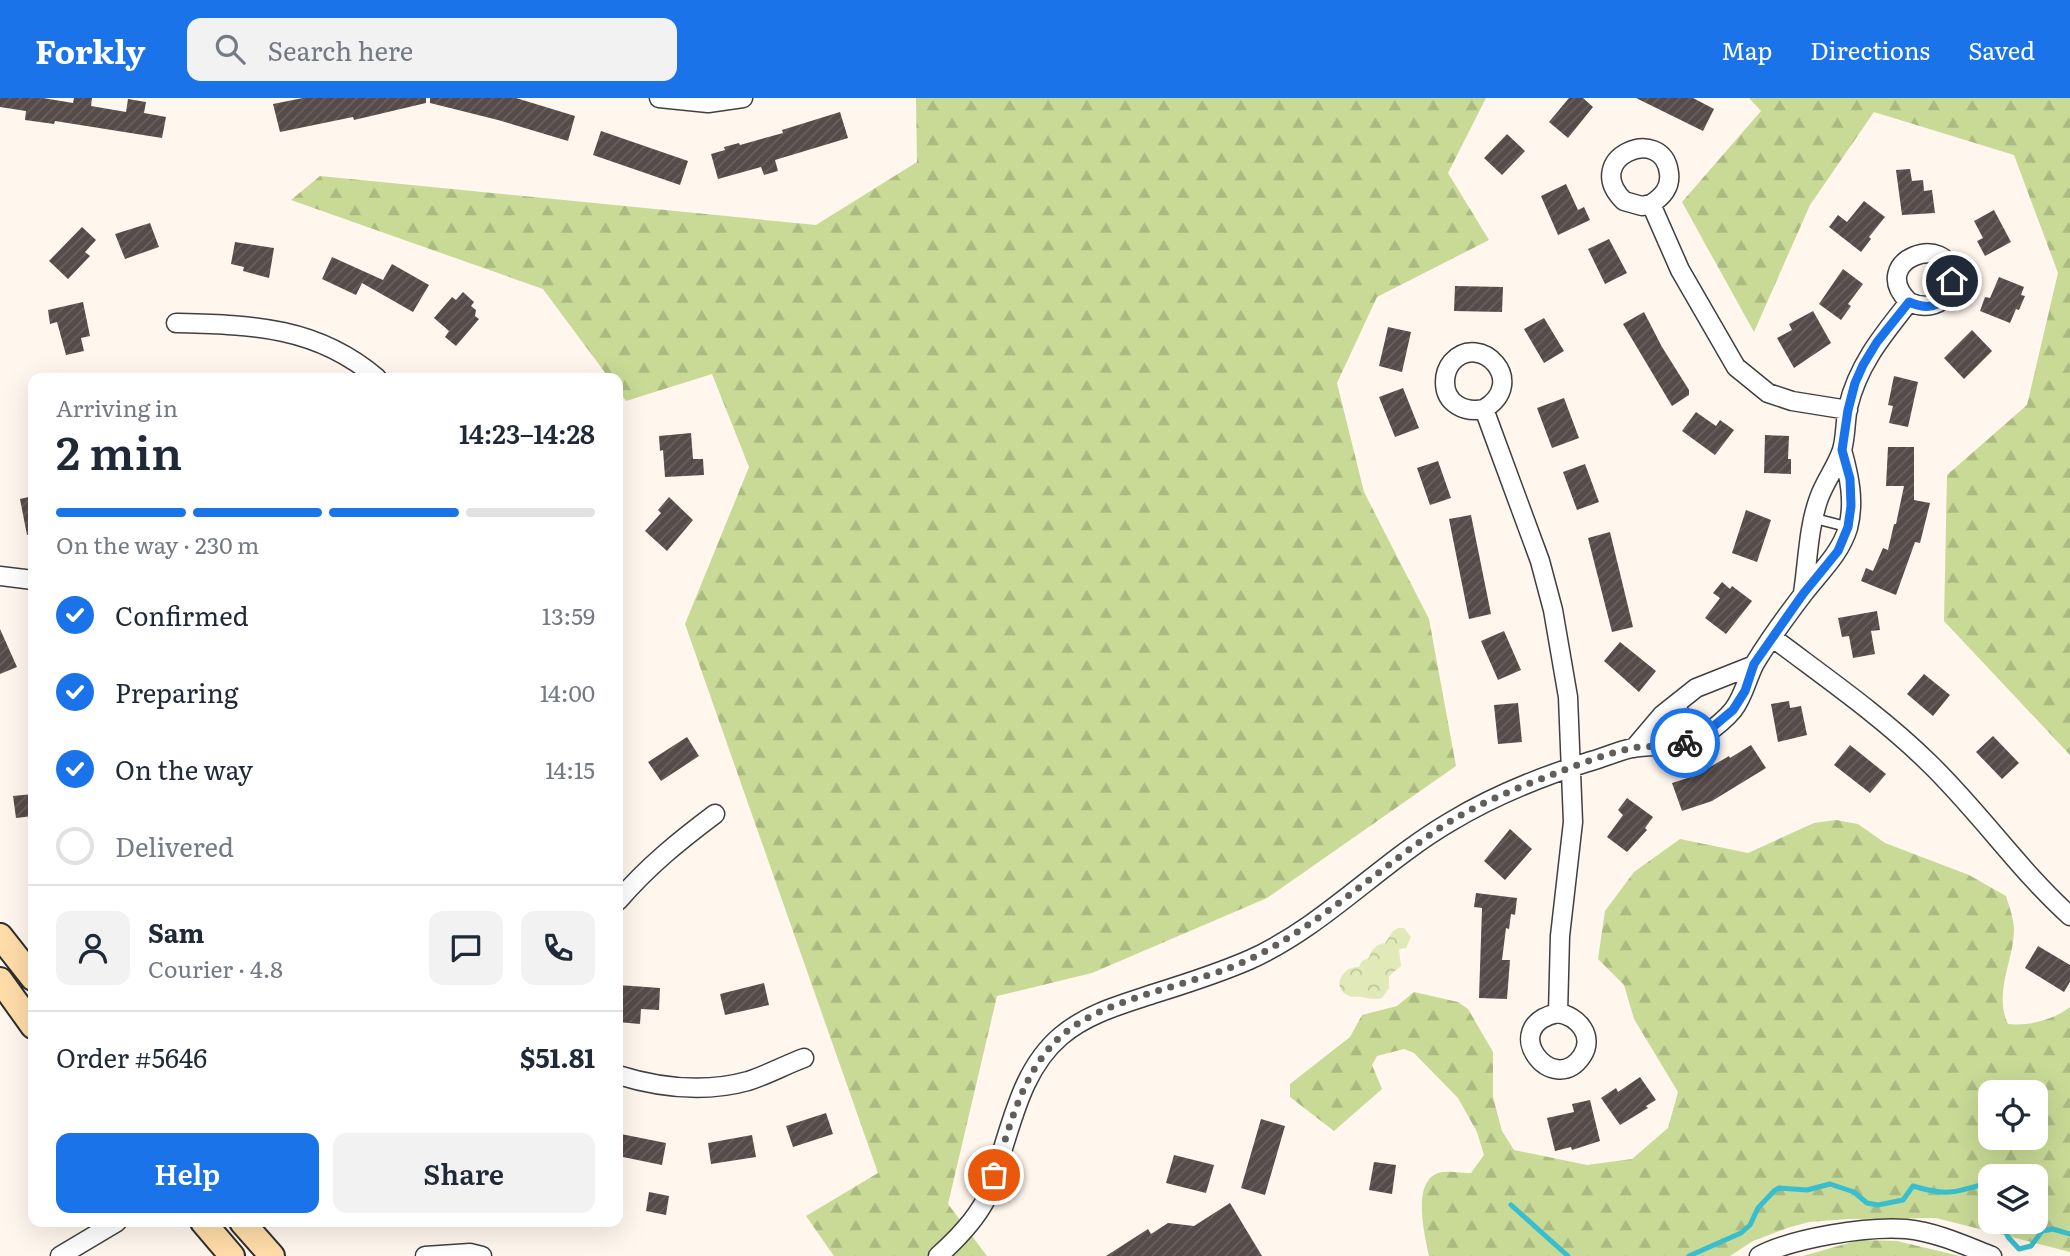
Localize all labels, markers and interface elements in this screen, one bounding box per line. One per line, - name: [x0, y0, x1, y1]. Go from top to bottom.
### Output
- search box: [187, 18, 677, 81]
- text: Forkly: [35, 25, 145, 74]
- icon: search: [211, 30, 249, 68]
- text: Search here: [267, 30, 413, 69]
- text: Map: [1721, 32, 1772, 67]
- text: Directions: [1810, 32, 1930, 67]
- text: Saved: [1968, 32, 2035, 67]
- pin: [1922, 251, 1982, 311]
- icon: home: [1933, 262, 1971, 300]
- text: Arriving in: [56, 390, 178, 424]
- text: 14:23–14:28: [459, 413, 595, 452]
- text: 2 min: [56, 416, 182, 484]
- text: On the way · 230 m: [56, 527, 259, 561]
- text: Confirmed: [115, 595, 249, 634]
- icon: check: [56, 596, 94, 634]
- text: 13:59: [542, 598, 595, 632]
- text: Preparing: [115, 672, 238, 711]
- icon: check: [56, 673, 94, 711]
- text: 14:00: [540, 675, 595, 709]
- courier: [1650, 708, 1720, 778]
- icon: bike: [1666, 724, 1704, 762]
- text: On the way: [115, 749, 253, 788]
- icon: check: [56, 750, 94, 788]
- text: 14:15: [545, 752, 595, 786]
- text: Delivered: [115, 826, 234, 865]
- button: person: [56, 911, 130, 985]
- button: chat: [429, 911, 503, 985]
- button: phone: [521, 911, 595, 985]
- text: Sam: [148, 912, 204, 951]
- text: Courier · 4.8: [148, 951, 283, 985]
- text: Order #5646: [56, 1037, 207, 1076]
- text: $51.81: [520, 1037, 595, 1076]
- map controls: [1978, 1080, 2048, 1234]
- button: locate: [1978, 1080, 2048, 1150]
- button: Help: [56, 1133, 319, 1213]
- button: Share: [333, 1133, 595, 1213]
- pin: [964, 1145, 1024, 1205]
- icon: bag: [975, 1156, 1013, 1194]
- button: layers: [1978, 1164, 2048, 1234]

